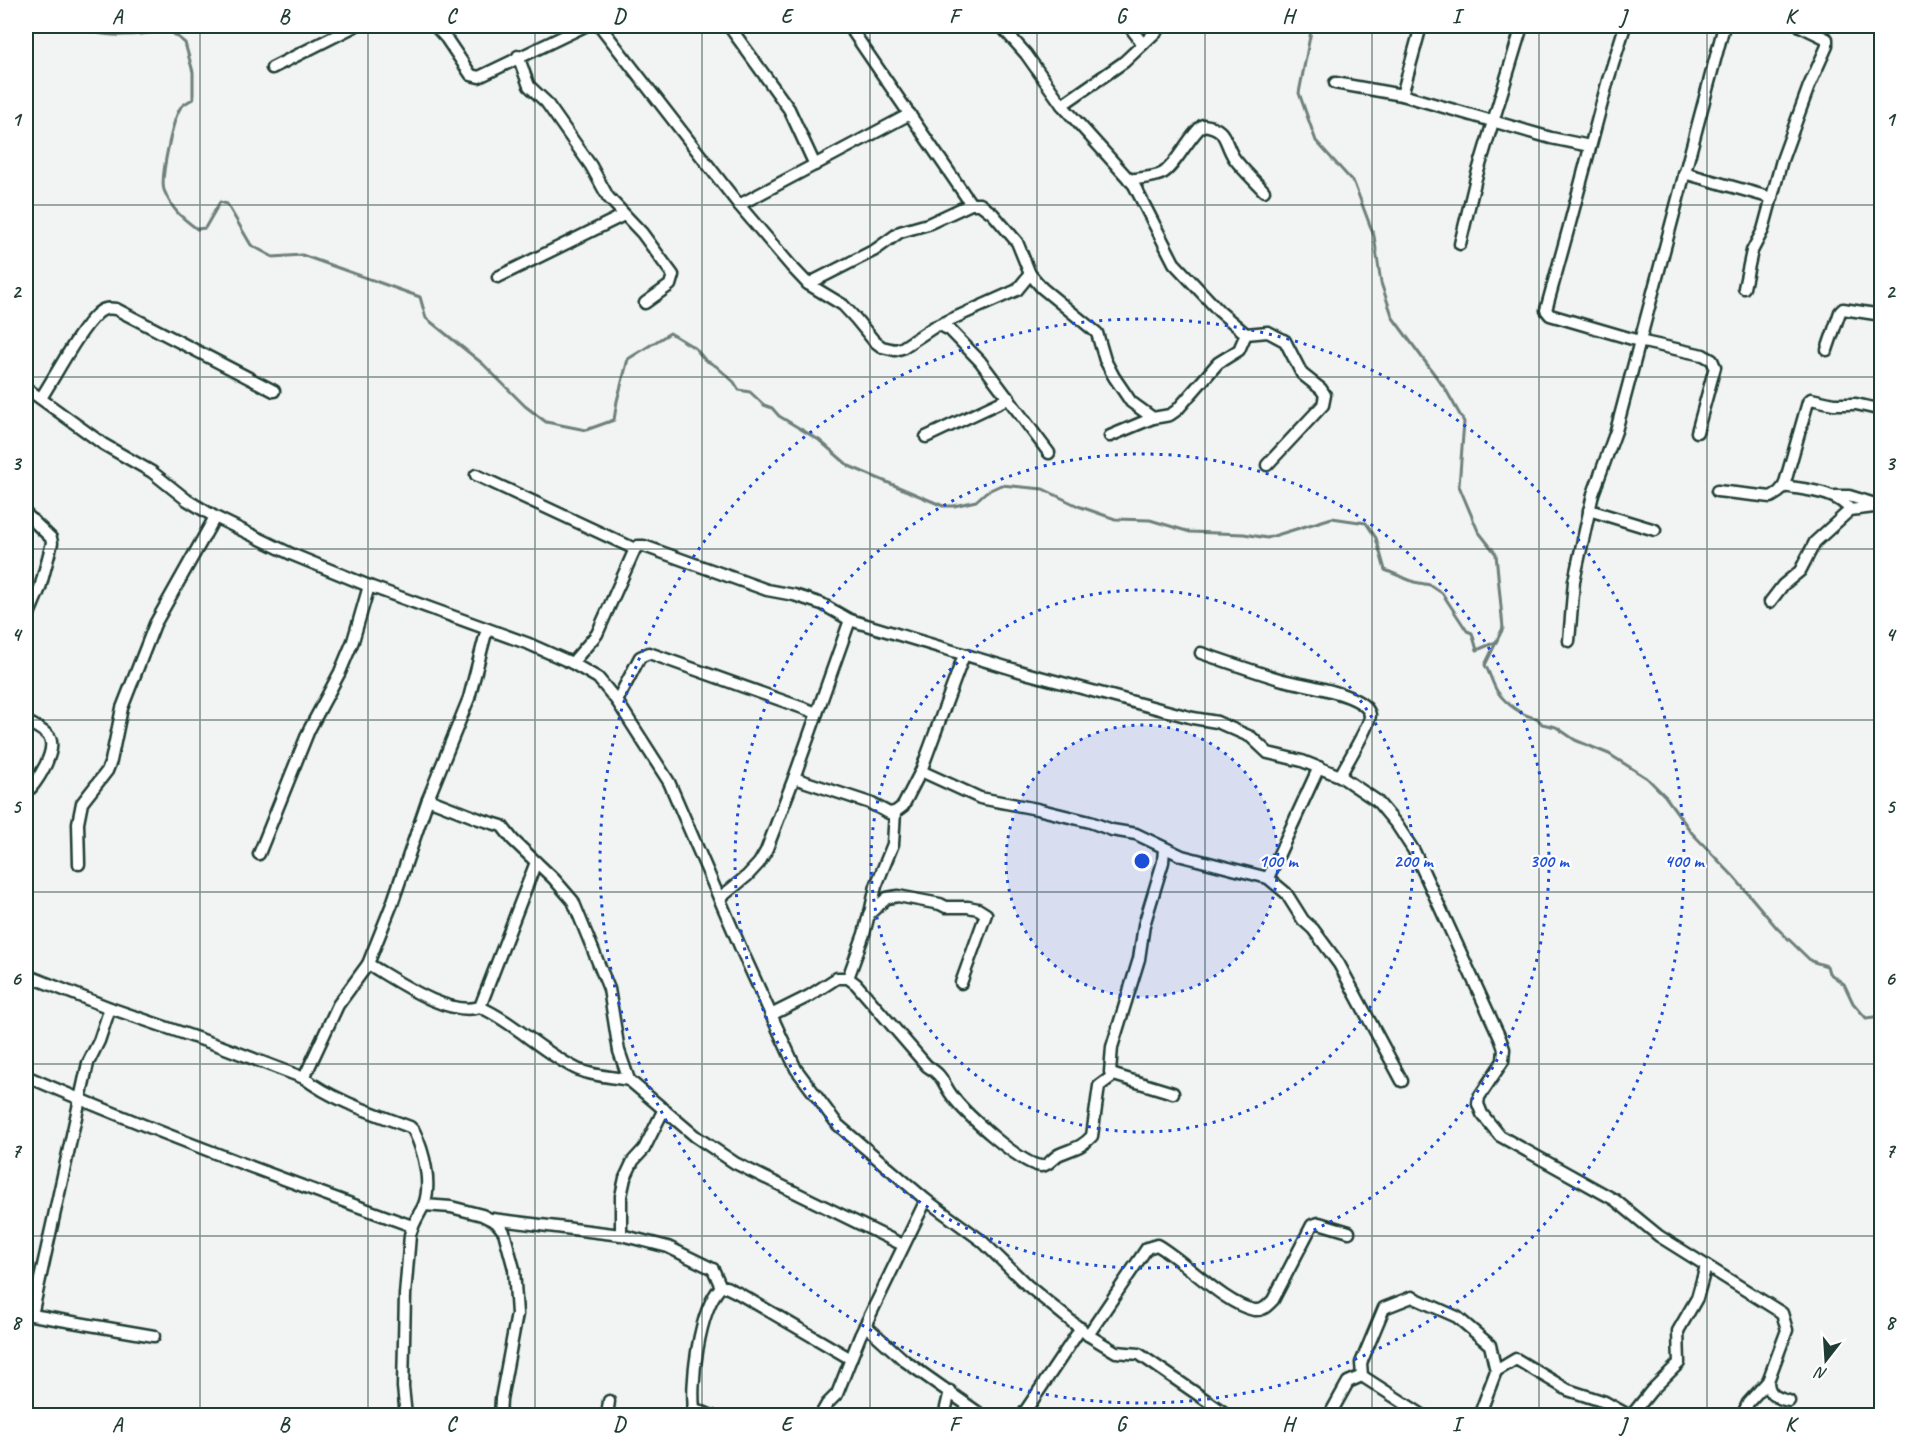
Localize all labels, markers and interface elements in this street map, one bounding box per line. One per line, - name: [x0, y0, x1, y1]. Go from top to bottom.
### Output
- text: A: [112, 4, 124, 29]
- text: B: [279, 4, 291, 29]
- text: C: [446, 4, 458, 29]
- text: D: [613, 4, 627, 29]
- text: E: [781, 4, 795, 29]
- text: F: [949, 4, 963, 29]
- text: G: [1116, 4, 1129, 29]
- text: H: [1282, 4, 1297, 29]
- text: I: [1452, 4, 1465, 29]
- text: J: [1618, 4, 1630, 29]
- text: K: [1785, 4, 1799, 29]
- text: 1: [12, 107, 23, 132]
- text: 1: [1886, 107, 1897, 132]
- text: 2: [12, 279, 23, 304]
- text: 2: [1886, 279, 1897, 304]
- text: 3: [12, 451, 23, 476]
- text: 3: [1886, 451, 1897, 476]
- text: 4: [12, 622, 24, 647]
- text: 4: [1886, 622, 1898, 647]
- text: 5: [12, 794, 23, 819]
- text: 5: [1886, 794, 1897, 819]
- text: 100 m: [1259, 850, 1299, 872]
- text: 200 m: [1394, 850, 1434, 872]
- text: 300 m: [1530, 850, 1570, 872]
- text: 400 m: [1665, 850, 1705, 872]
- centre of rings: [1132, 851, 1152, 871]
- text: 6: [11, 966, 22, 991]
- text: 6: [1885, 966, 1896, 991]
- text: 7: [12, 1138, 23, 1163]
- text: 7: [1886, 1138, 1897, 1163]
- text: 8: [12, 1310, 24, 1335]
- text: 8: [1886, 1310, 1898, 1335]
- north arrow: [1796, 1330, 1856, 1390]
- text: N: [1811, 1361, 1830, 1384]
- text: A: [112, 1412, 124, 1437]
- text: B: [279, 1412, 291, 1437]
- text: C: [446, 1412, 458, 1437]
- text: D: [613, 1412, 627, 1437]
- text: E: [781, 1412, 795, 1437]
- text: F: [949, 1412, 963, 1437]
- text: G: [1116, 1412, 1129, 1437]
- text: H: [1282, 1412, 1297, 1437]
- text: I: [1452, 1412, 1465, 1437]
- text: J: [1618, 1412, 1630, 1437]
- text: K: [1785, 1412, 1799, 1437]

